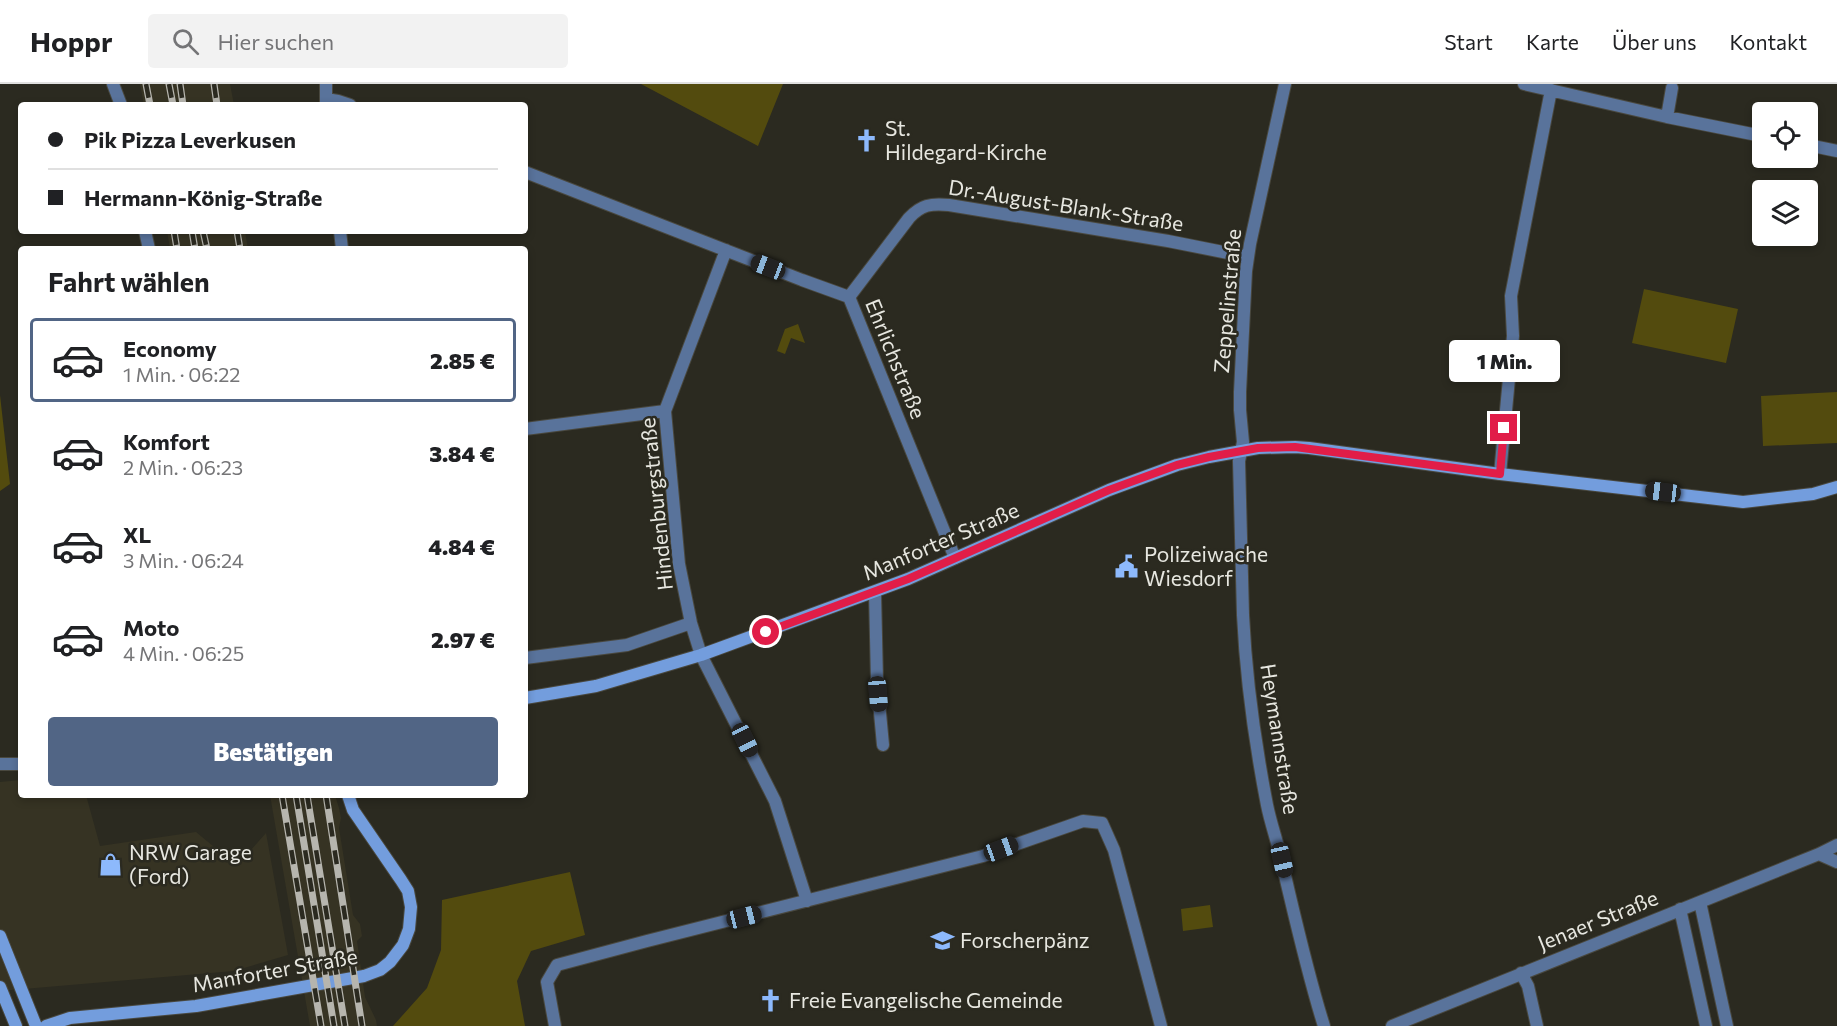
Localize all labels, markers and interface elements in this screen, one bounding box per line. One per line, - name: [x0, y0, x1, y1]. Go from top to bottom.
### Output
- search box: [148, 14, 568, 68]
- text: Hoppr: [30, 24, 112, 58]
- icon: search: [169, 25, 202, 58]
- text: Hier suchen: [217, 28, 334, 55]
- text: Start: [1444, 29, 1493, 54]
- text: Karte: [1526, 29, 1579, 54]
- text: Über uns: [1612, 29, 1696, 54]
- text: Kontakt: [1729, 29, 1807, 54]
- map controls: [1752, 102, 1818, 246]
- button: locate: [1752, 102, 1818, 168]
- place label: St. Hildegard-Kirche: [885, 115, 1047, 164]
- text: Pik Pizza Leverkusen: [84, 126, 296, 153]
- church icon: St. Hildegard-Kirche: [854, 128, 880, 154]
- street label: Dr.-August-Blank-Straße: [947, 174, 1186, 235]
- button: layers: [1752, 180, 1818, 246]
- text: Hermann-König-Straße: [84, 184, 322, 211]
- street label: Zeppelinstraße: [1208, 228, 1245, 374]
- car: [748, 252, 788, 282]
- text: Fahrt wählen: [48, 265, 210, 298]
- street label: Ehrlichstraße: [861, 295, 932, 422]
- icon: car: [51, 333, 105, 387]
- text: Economy: [123, 335, 217, 362]
- callout: 1 Min.: [1448, 341, 1559, 383]
- text: 2.85 €: [430, 347, 495, 374]
- text: 1 Min.: [1477, 349, 1532, 373]
- text: 1 Min. · 06:22: [123, 362, 240, 386]
- route end: [1490, 414, 1517, 441]
- street label: Hindenburgstraße: [634, 417, 677, 592]
- icon: car: [51, 426, 105, 480]
- text: Komfort: [123, 428, 210, 455]
- text: 3.84 €: [429, 440, 495, 467]
- text: 2 Min. · 06:23: [123, 455, 243, 479]
- car: [1644, 481, 1682, 503]
- street label: Manforter Straße: [859, 496, 1022, 585]
- icon: car: [51, 519, 105, 573]
- text: XL: [123, 521, 151, 548]
- text: 4.84 €: [428, 533, 495, 560]
- place label: Polizeiwache Wiesdorf: [1144, 541, 1268, 590]
- text: 3 Min. · 06:24: [123, 548, 244, 572]
- public building icon: Polizeiwache Wiesdorf: [1113, 554, 1139, 580]
- icon: car: [51, 612, 105, 666]
- text: Moto: [123, 614, 179, 641]
- route start: [752, 618, 779, 645]
- text: 2.97 €: [431, 626, 495, 653]
- text: 4 Min. · 06:25: [123, 641, 244, 665]
- street label: Heymannstraße: [1256, 662, 1305, 816]
- car: [867, 675, 889, 713]
- button: Bestätigen: [48, 717, 498, 786]
- car: [729, 720, 761, 760]
- car: [981, 834, 1021, 864]
- place label: NRW Garage (Ford): [129, 839, 252, 888]
- car: [1269, 840, 1295, 880]
- shop icon: NRW Garage (Ford): [98, 852, 124, 878]
- street label: Jenaer Straße: [1534, 884, 1661, 955]
- car: [724, 904, 764, 930]
- place label: Forscherpänz: [960, 927, 1089, 952]
- school or university icon: Forscherpänz: [929, 928, 955, 954]
- street label: Manforter Straße: [190, 943, 359, 996]
- place label: Freie Evangelische Gemeinde: [789, 987, 1063, 1012]
- church icon: Freie Evangelische Gemeinde: [758, 988, 784, 1014]

